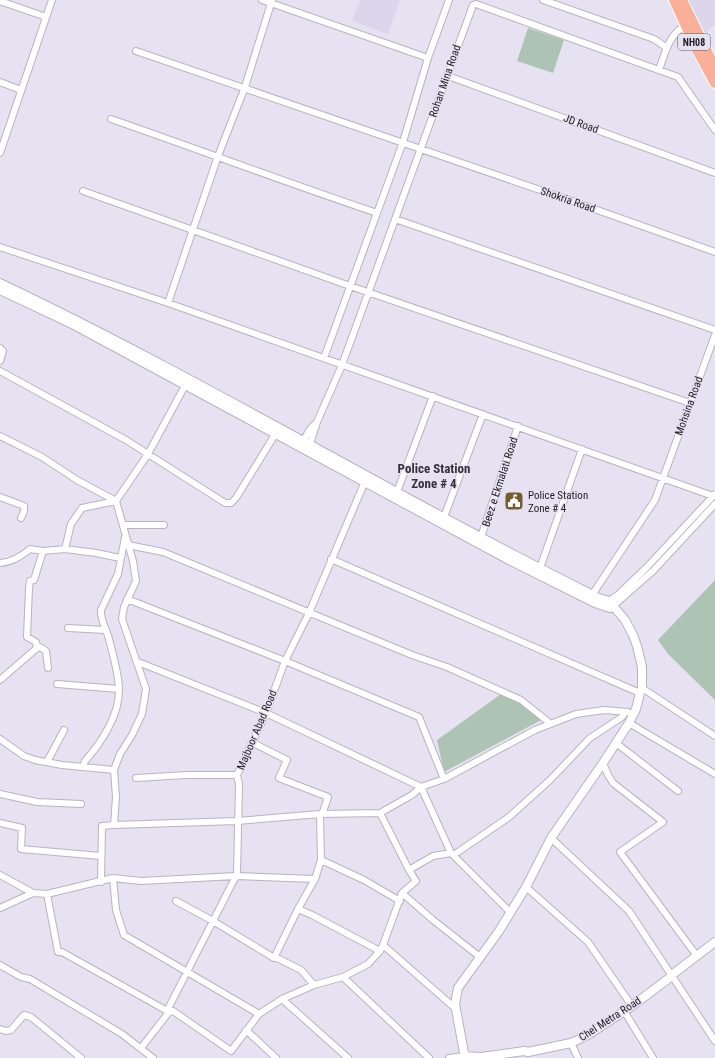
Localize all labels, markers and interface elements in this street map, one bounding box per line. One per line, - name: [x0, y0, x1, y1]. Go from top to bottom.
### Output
- road number: NH08: [678, 34, 710, 50]
- street label: Rohan Mina Road: [427, 43, 463, 119]
- street label: JD Road: [562, 112, 600, 136]
- street label: Shokria Road: [539, 185, 597, 215]
- street label: Mohsina Road: [672, 375, 706, 437]
- street label: Beez e Ekmalati Road: [479, 436, 521, 528]
- district label: Police Station Zone # 4: [398, 461, 470, 491]
- place label: Police Station Zone # 4: [528, 489, 588, 515]
- public building icon: Police Station Zone # 4: [503, 490, 525, 512]
- street label: Majboor Abad Road: [234, 688, 280, 772]
- street label: Chel Metra Road: [576, 994, 644, 1044]

